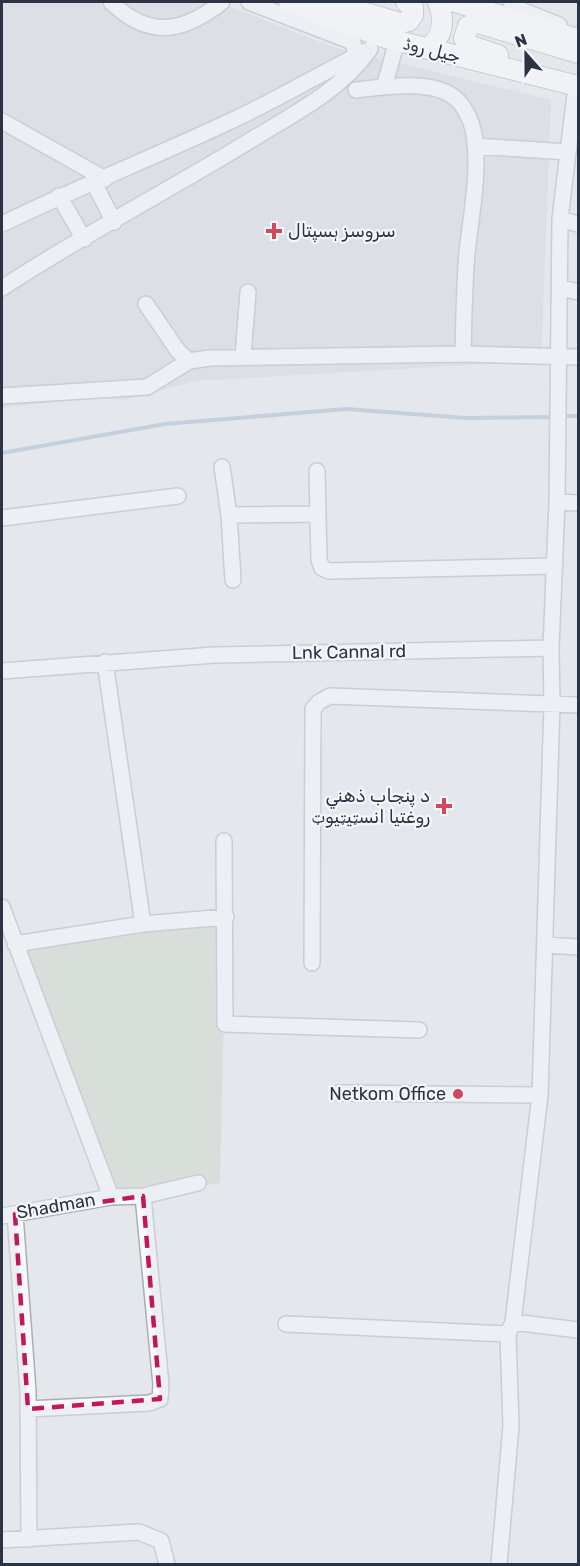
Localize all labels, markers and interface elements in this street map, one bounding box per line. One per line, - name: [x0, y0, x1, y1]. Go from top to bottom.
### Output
- north arrow: [496, 24, 556, 84]
- text: N: [512, 30, 530, 51]
- street label: جیل روڈ: [401, 32, 463, 68]
- place label: سروسز ہسپتال: [288, 220, 396, 243]
- marker: سروسز ہسپتال: [265, 222, 283, 240]
- street label: Lnk Cannal rd: [292, 640, 406, 664]
- place label: د پنجاب ذهني روغتیا انسټیټیوټ: [311, 785, 430, 828]
- marker: د پنجاب ذهني روغتیا انسټیټیوټ: [435, 797, 453, 815]
- place label: Netkom Office: [329, 1083, 446, 1105]
- marker: Netkom Office: [451, 1087, 465, 1101]
- street label: Shadman: [15, 1188, 97, 1224]

